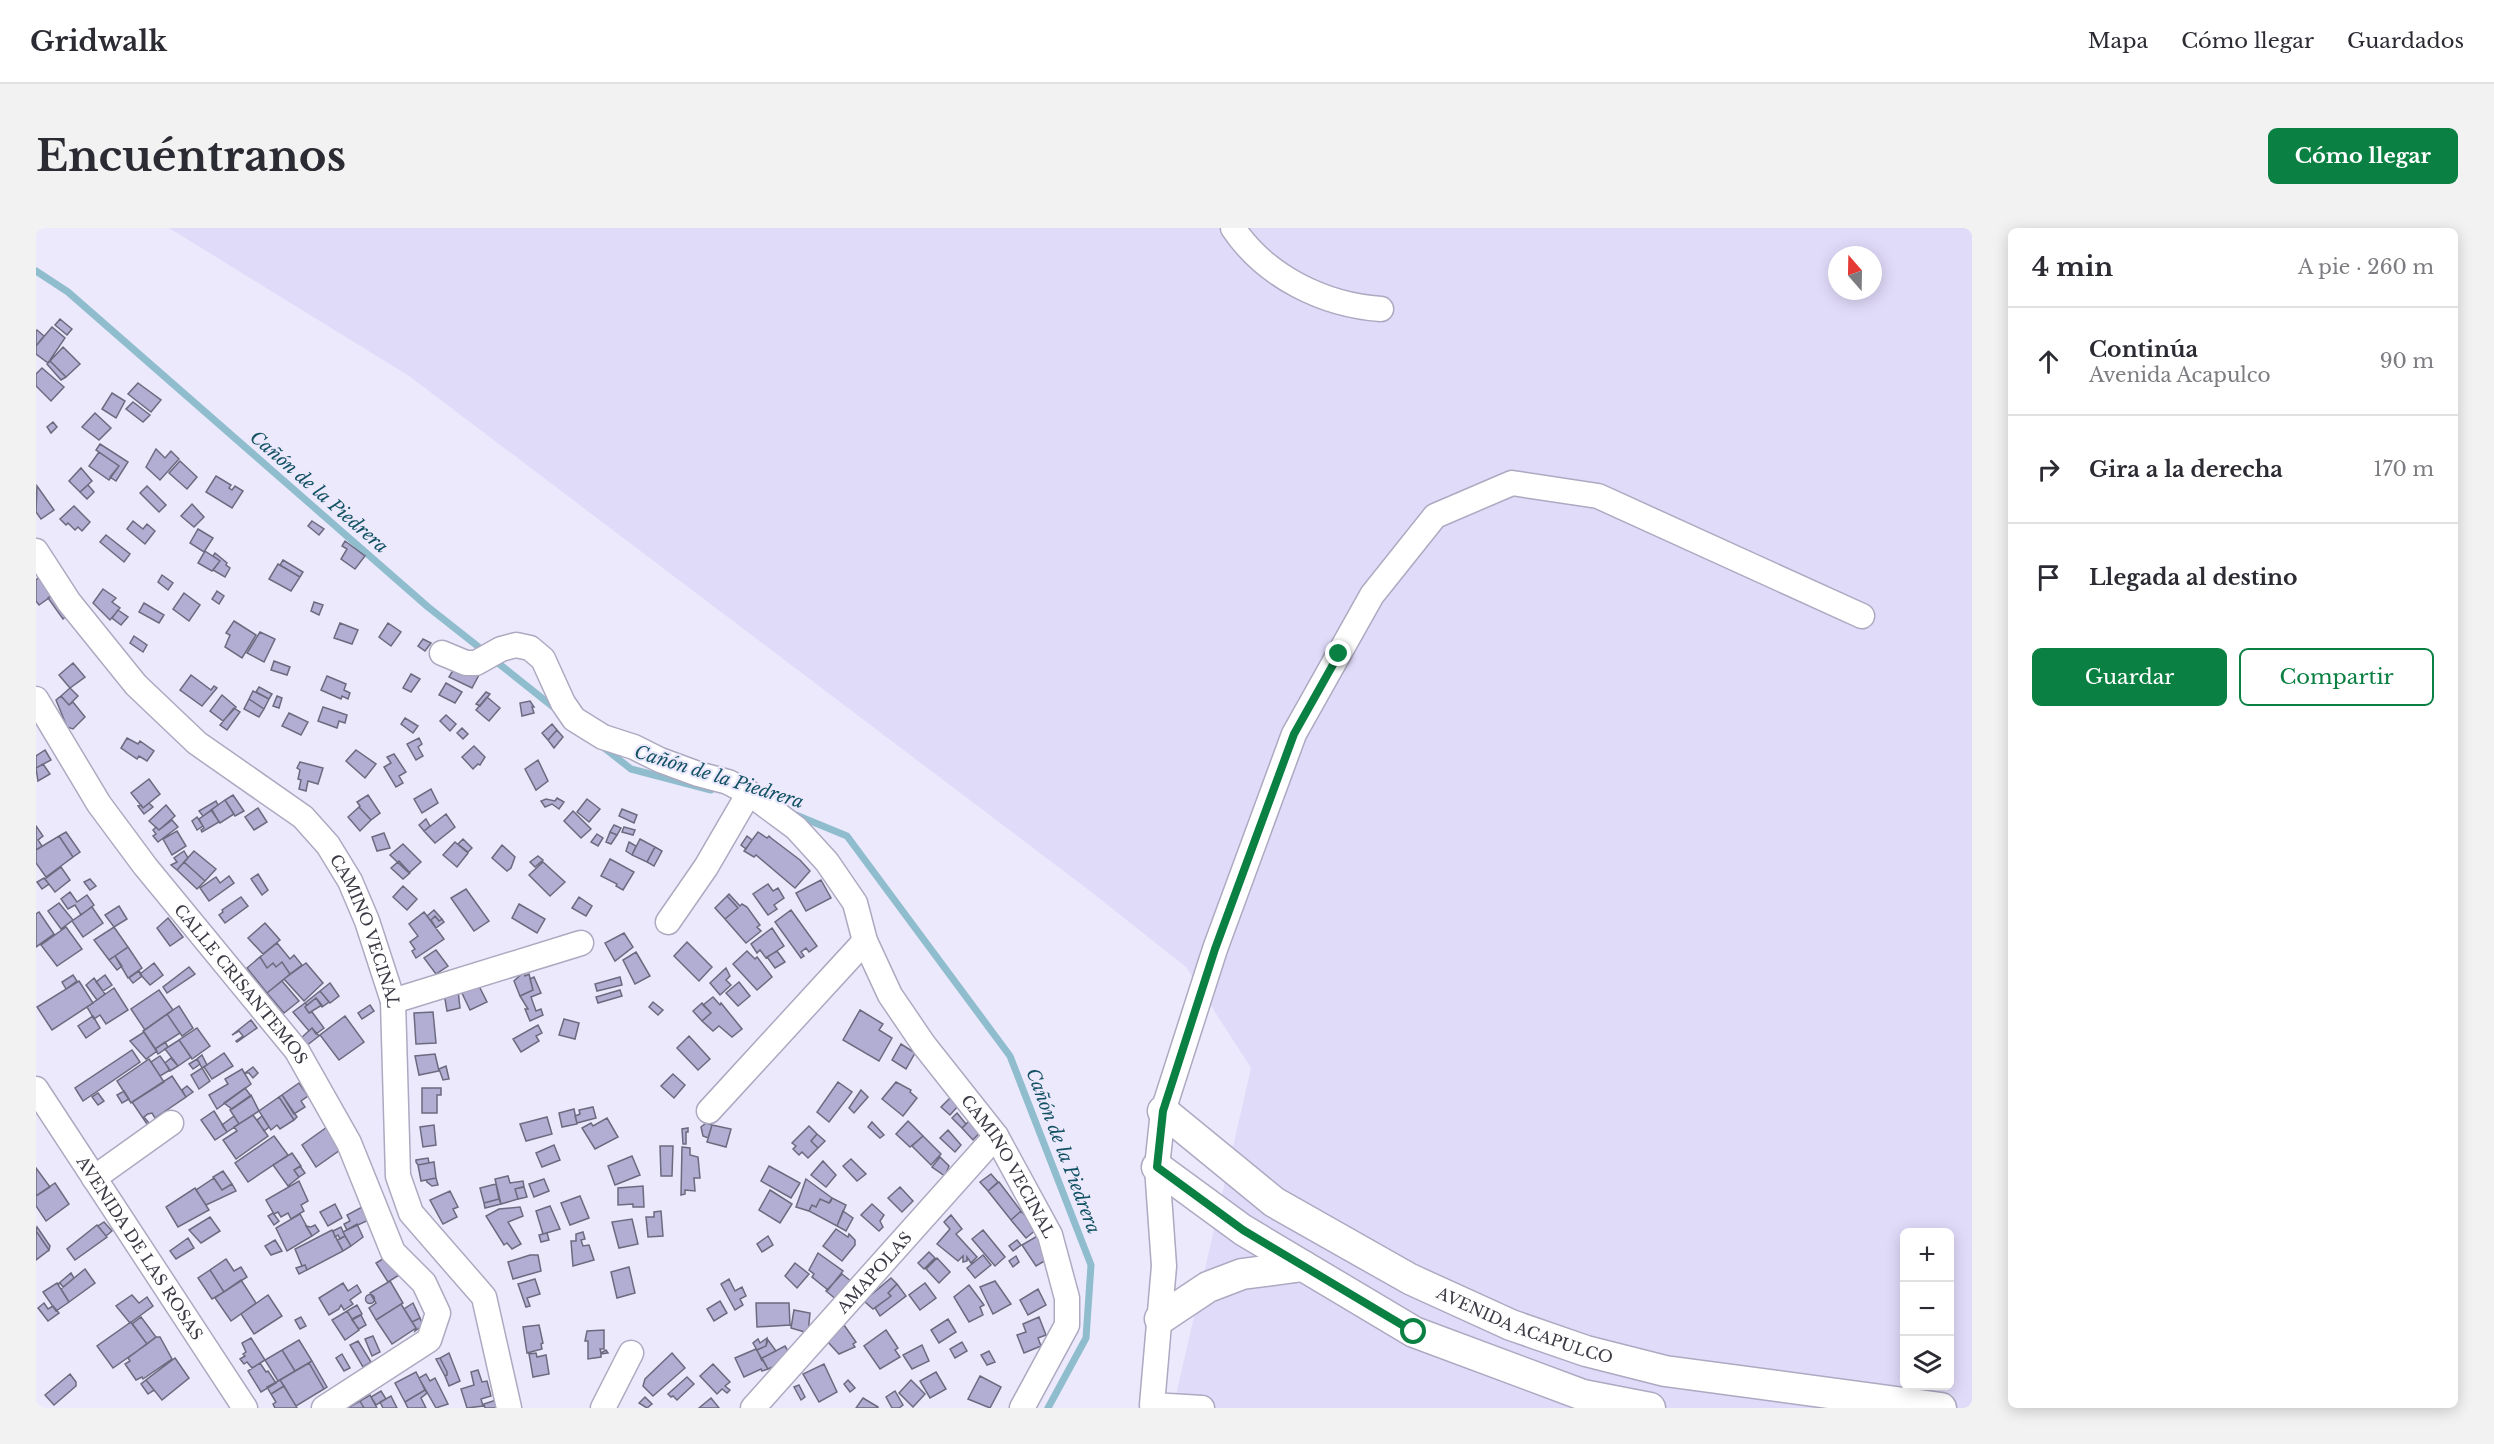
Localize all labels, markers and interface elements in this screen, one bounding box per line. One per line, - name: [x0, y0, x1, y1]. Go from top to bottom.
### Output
- text: Gridwalk: [30, 24, 167, 59]
- text: Mapa: [2088, 28, 2148, 54]
- text: Cómo llegar: [2181, 28, 2314, 54]
- text: Guardados: [2347, 28, 2464, 54]
- button: Cómo llegar: [2268, 128, 2458, 184]
- text: Encuéntranos: [36, 130, 346, 182]
- north arrow: [1828, 246, 1882, 300]
- text: 4 min: [2032, 251, 2113, 283]
- text: A pie · 260 m: [2298, 255, 2434, 279]
- text: Continúa: [2089, 336, 2198, 363]
- icon: ahead: [2032, 345, 2065, 378]
- text: 90 m: [2380, 349, 2434, 373]
- text: Avenida Acapulco: [2089, 363, 2271, 387]
- water label: Cañón de la Piedrera: [246, 426, 392, 558]
- icon: right: [2032, 453, 2065, 486]
- text: Gira a la derecha: [2089, 456, 2283, 483]
- text: 170 m: [2374, 457, 2434, 481]
- icon: arrive: [2032, 561, 2065, 594]
- text: Llegada al destino: [2089, 564, 2298, 591]
- route end: [1325, 640, 1351, 666]
- button: Guardar: [2032, 648, 2227, 706]
- button: Compartir: [2239, 648, 2434, 706]
- water label: Cañón de la Piedrera: [632, 741, 806, 813]
- street label: CAMINO VECINAL: [326, 850, 403, 1009]
- street label: CALLE CRISANTEMOS: [170, 900, 312, 1068]
- water label: Cañón de la Piedrera: [1021, 1065, 1105, 1237]
- street label: CAMINO VECINAL: [957, 1090, 1060, 1242]
- street label: AVENIDA DE LAS ROSAS: [72, 1151, 208, 1344]
- street label: AMAPOLAS: [832, 1227, 916, 1318]
- map controls: [1900, 1228, 1954, 1390]
- button: +: [1900, 1228, 1954, 1282]
- street label: AVENIDA ACAPULCO: [1433, 1282, 1615, 1367]
- button: −: [1900, 1282, 1954, 1336]
- route start: [1400, 1318, 1426, 1344]
- button: layers: [1900, 1336, 1954, 1390]

